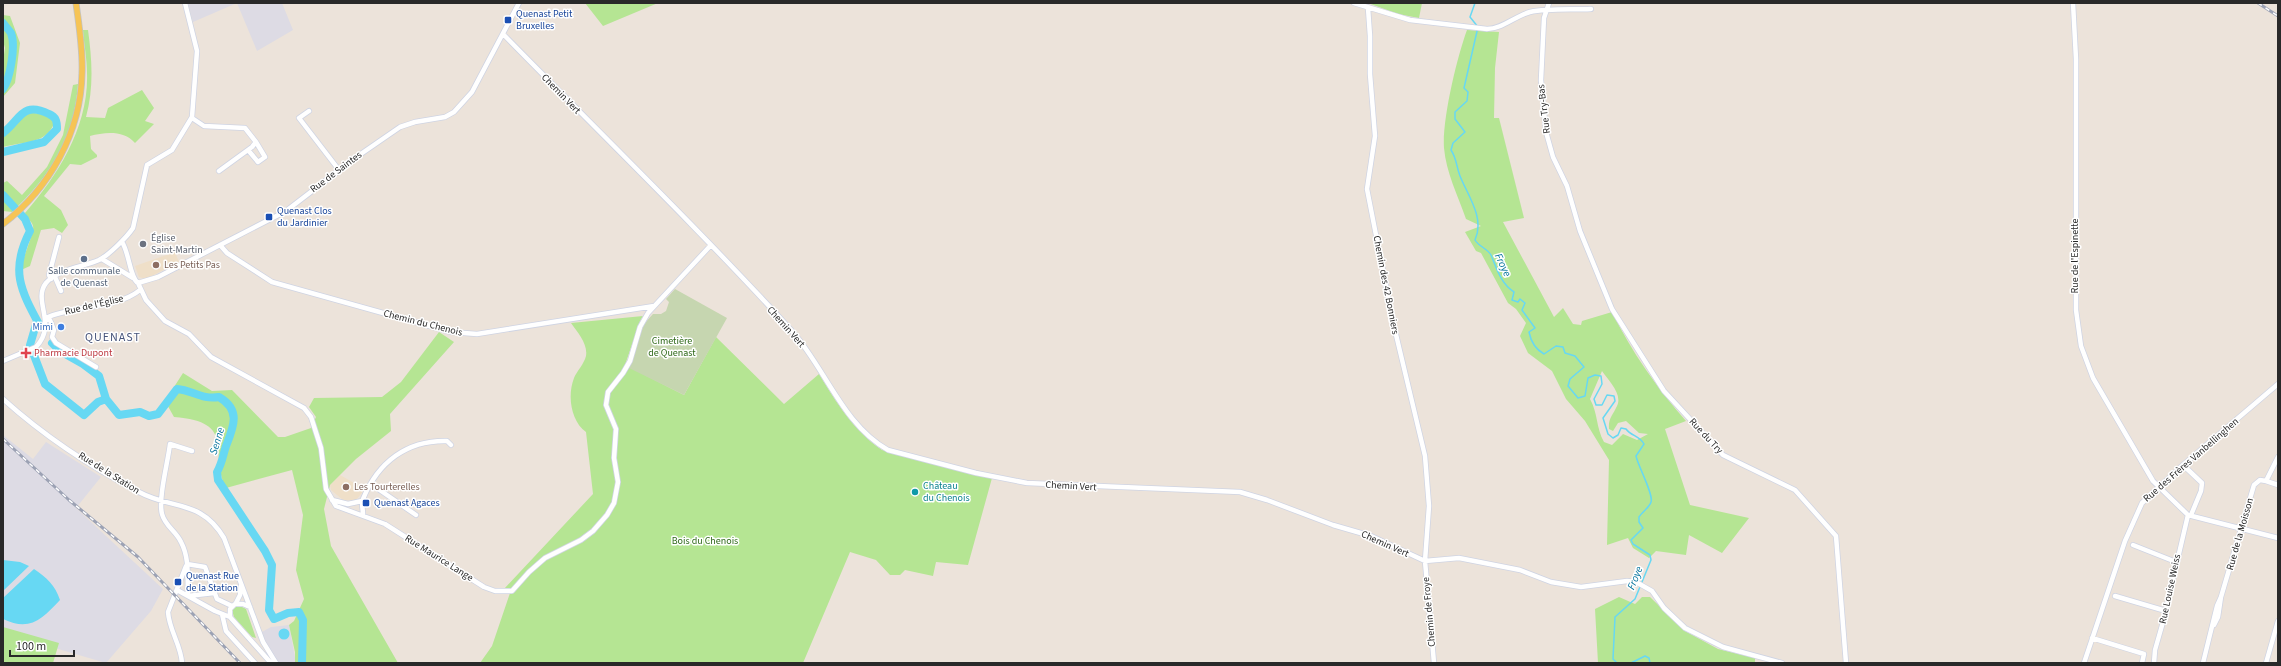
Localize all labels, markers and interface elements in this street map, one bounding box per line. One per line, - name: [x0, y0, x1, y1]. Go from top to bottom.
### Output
- place label: Quenast Petit Bruxelles: [516, 7, 573, 33]
- marker: Quenast Petit Bruxelles: [503, 15, 513, 25]
- street label: Chemin Vert: [538, 71, 584, 118]
- street label: Rue Try-Bas: [1534, 84, 1554, 134]
- street label: Rue de Saintes: [307, 148, 365, 196]
- place label: Quenast Clos du Jardinier: [277, 204, 332, 230]
- marker: Quenast Clos du Jardinier: [264, 212, 274, 222]
- street label: Rue de l'Espinette: [2068, 219, 2082, 293]
- place label: Église Saint-Martin: [151, 231, 203, 257]
- street label: Chemin des 42 Bonniers: [1370, 234, 1402, 336]
- marker: Église Saint-Martin: [138, 239, 148, 249]
- water label: Froye: [1491, 251, 1515, 279]
- marker: Salle communale de Quenast: [79, 254, 89, 264]
- place label: Les Petits Pas: [164, 258, 220, 272]
- marker: Les Petits Pas: [151, 260, 161, 270]
- place label: Salle communale de Quenast: [48, 264, 120, 290]
- street label: Rue de l'Église: [63, 291, 125, 319]
- street label: Chemin Vert: [764, 303, 809, 351]
- street label: Chemin du Chenois: [382, 306, 464, 340]
- place label: Mimi: [33, 320, 53, 334]
- marker: Mimi: [56, 322, 66, 332]
- district label: QUENAST: [85, 329, 141, 346]
- park label: Cimetière de Quenast: [648, 334, 696, 360]
- place label: Pharmacie Dupont: [34, 346, 113, 360]
- marker: Pharmacie Dupont: [21, 348, 31, 358]
- street label: Rue du Try: [1686, 415, 1726, 457]
- street label: Rue des Frères Vanbellinghen: [2140, 415, 2242, 505]
- water label: Senne: [206, 426, 228, 456]
- street label: Rue de la Station: [76, 448, 142, 498]
- street label: Chemin Vert: [1045, 478, 1098, 494]
- place label: Château du Chenois: [923, 479, 970, 505]
- place label: Les Tourterelles: [354, 480, 420, 494]
- marker: Les Tourterelles: [341, 482, 351, 492]
- marker: Château du Chenois: [910, 487, 920, 497]
- place label: Quenast Agaces: [374, 496, 440, 510]
- street label: Rue de la Moisson: [2223, 496, 2257, 572]
- marker: Quenast Agaces: [361, 498, 371, 508]
- street label: Chemin Vert: [1359, 527, 1412, 561]
- street label: Rue Maurice Lange: [402, 531, 476, 585]
- park label: Bois du Chenois: [672, 534, 738, 548]
- street label: Rue Louise Weiss: [2156, 553, 2184, 625]
- water label: Froye: [1623, 564, 1647, 592]
- place label: Quenast Rue de la Station: [186, 569, 239, 595]
- marker: Quenast Rue de la Station: [173, 577, 183, 587]
- street label: Chemin de Froye: [1419, 577, 1439, 647]
- scale bar: [10, 632, 74, 658]
- text: 100 m: [16, 638, 46, 655]

